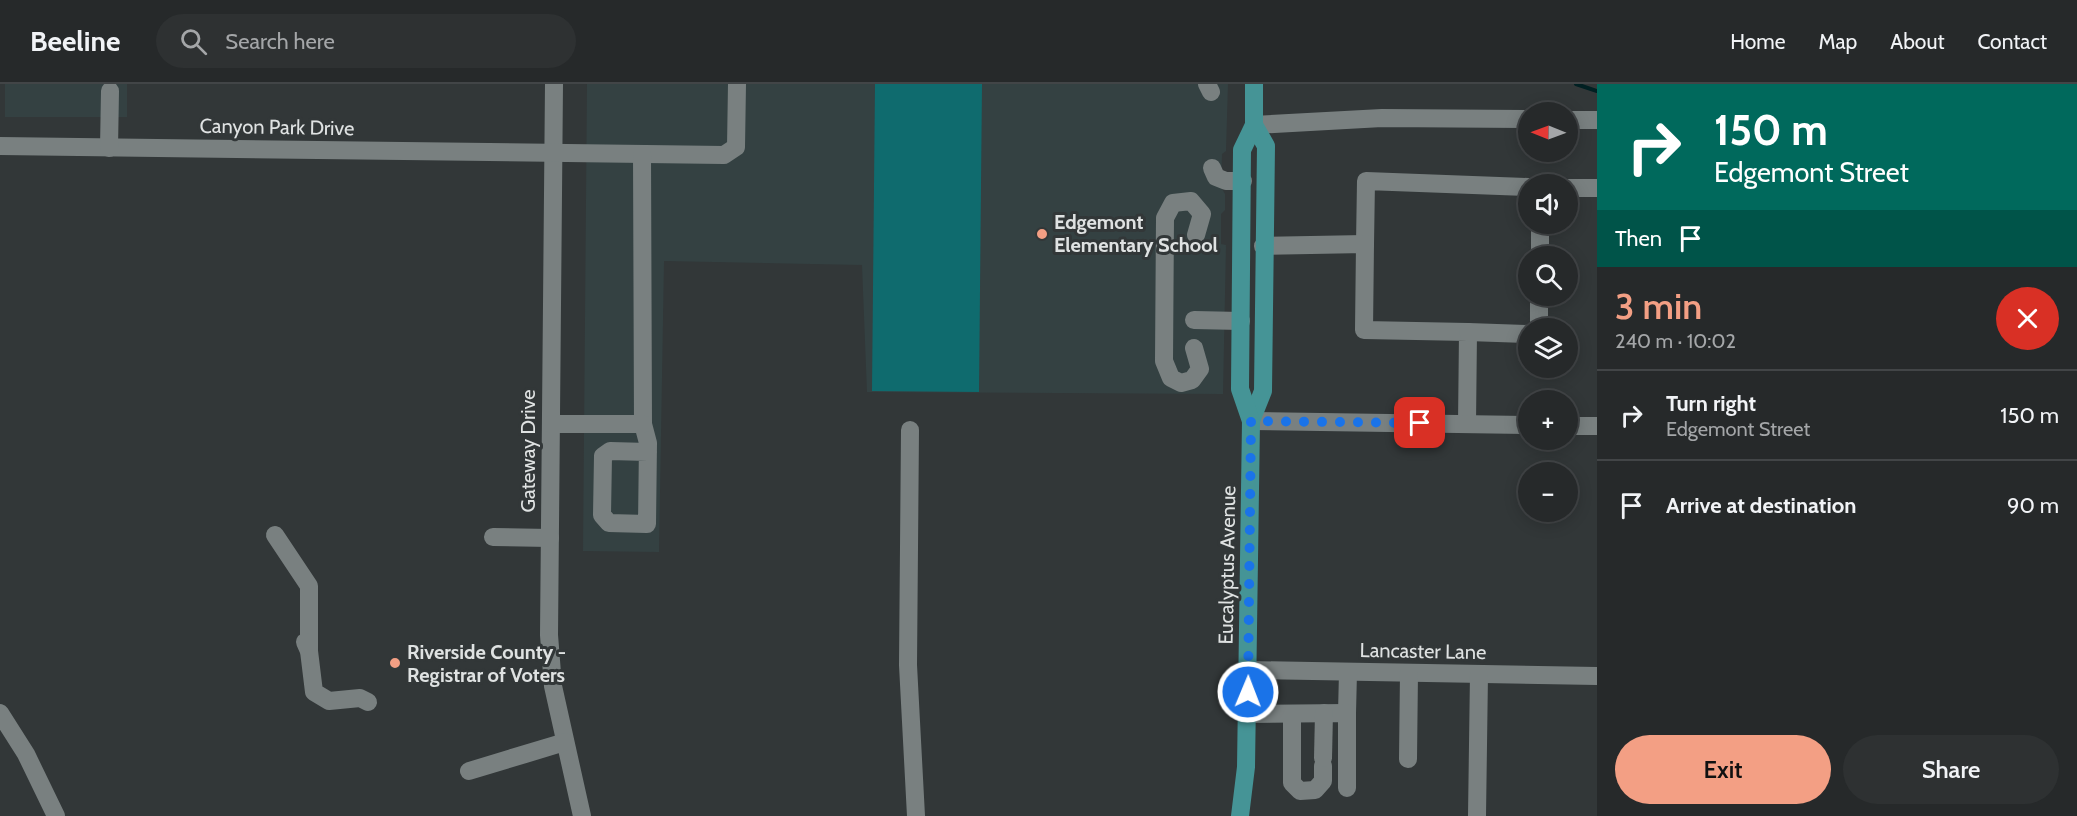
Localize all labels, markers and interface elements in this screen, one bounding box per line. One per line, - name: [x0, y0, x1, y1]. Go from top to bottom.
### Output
- search box: [156, 14, 576, 68]
- text: Beeline: [30, 24, 120, 58]
- icon: search: [177, 25, 210, 58]
- text: Search here: [225, 28, 335, 55]
- text: Home: [1730, 29, 1786, 54]
- text: Map: [1819, 29, 1857, 54]
- text: About: [1890, 29, 1944, 54]
- text: Contact: [1977, 29, 2047, 54]
- north arrow: [1518, 102, 1578, 162]
- map controls: [1518, 102, 1578, 522]
- text: 150 m: [1714, 104, 1828, 156]
- icon: right: [1615, 108, 1693, 186]
- street label: Canyon Park Drive: [199, 114, 355, 140]
- text: Edgemont Street: [1714, 156, 1909, 189]
- button: sound: [1518, 174, 1578, 234]
- place label: Edgemont Elementary School: [1054, 210, 1218, 257]
- icon: arrive: [1674, 222, 1707, 255]
- text: Then: [1615, 225, 1662, 252]
- marker: Edgemont Elementary School: [1035, 227, 1049, 241]
- button: search: [1518, 246, 1578, 306]
- text: 3 min: [1615, 284, 1702, 328]
- button: close: [1996, 287, 2059, 350]
- button: layers: [1518, 318, 1578, 378]
- text: 240 m · 10:02: [1615, 329, 1736, 353]
- street label: Gateway Drive: [516, 390, 540, 512]
- button: +: [1518, 390, 1578, 450]
- text: Turn right: [1666, 390, 1756, 417]
- pin: [1394, 397, 1445, 448]
- icon: right: [1615, 399, 1648, 432]
- text: 150 m: [2000, 402, 2059, 429]
- icon: arrive: [1403, 406, 1436, 439]
- text: Edgemont Street: [1666, 417, 1810, 441]
- button: −: [1518, 462, 1578, 522]
- street label: Eucalyptus Avenue: [1214, 485, 1240, 645]
- icon: arrive: [1615, 489, 1648, 522]
- text: Arrive at destination: [1666, 492, 1856, 519]
- text: 90 m: [2007, 492, 2059, 519]
- street label: Lancaster Lane: [1360, 638, 1486, 664]
- place label: Riverside County - Registrar of Voters: [407, 640, 566, 687]
- marker: Riverside County - Registrar of Voters: [388, 656, 402, 670]
- position arrow: [1216, 660, 1280, 724]
- button: Exit: [1615, 735, 1831, 804]
- button: Share: [1843, 735, 2059, 804]

